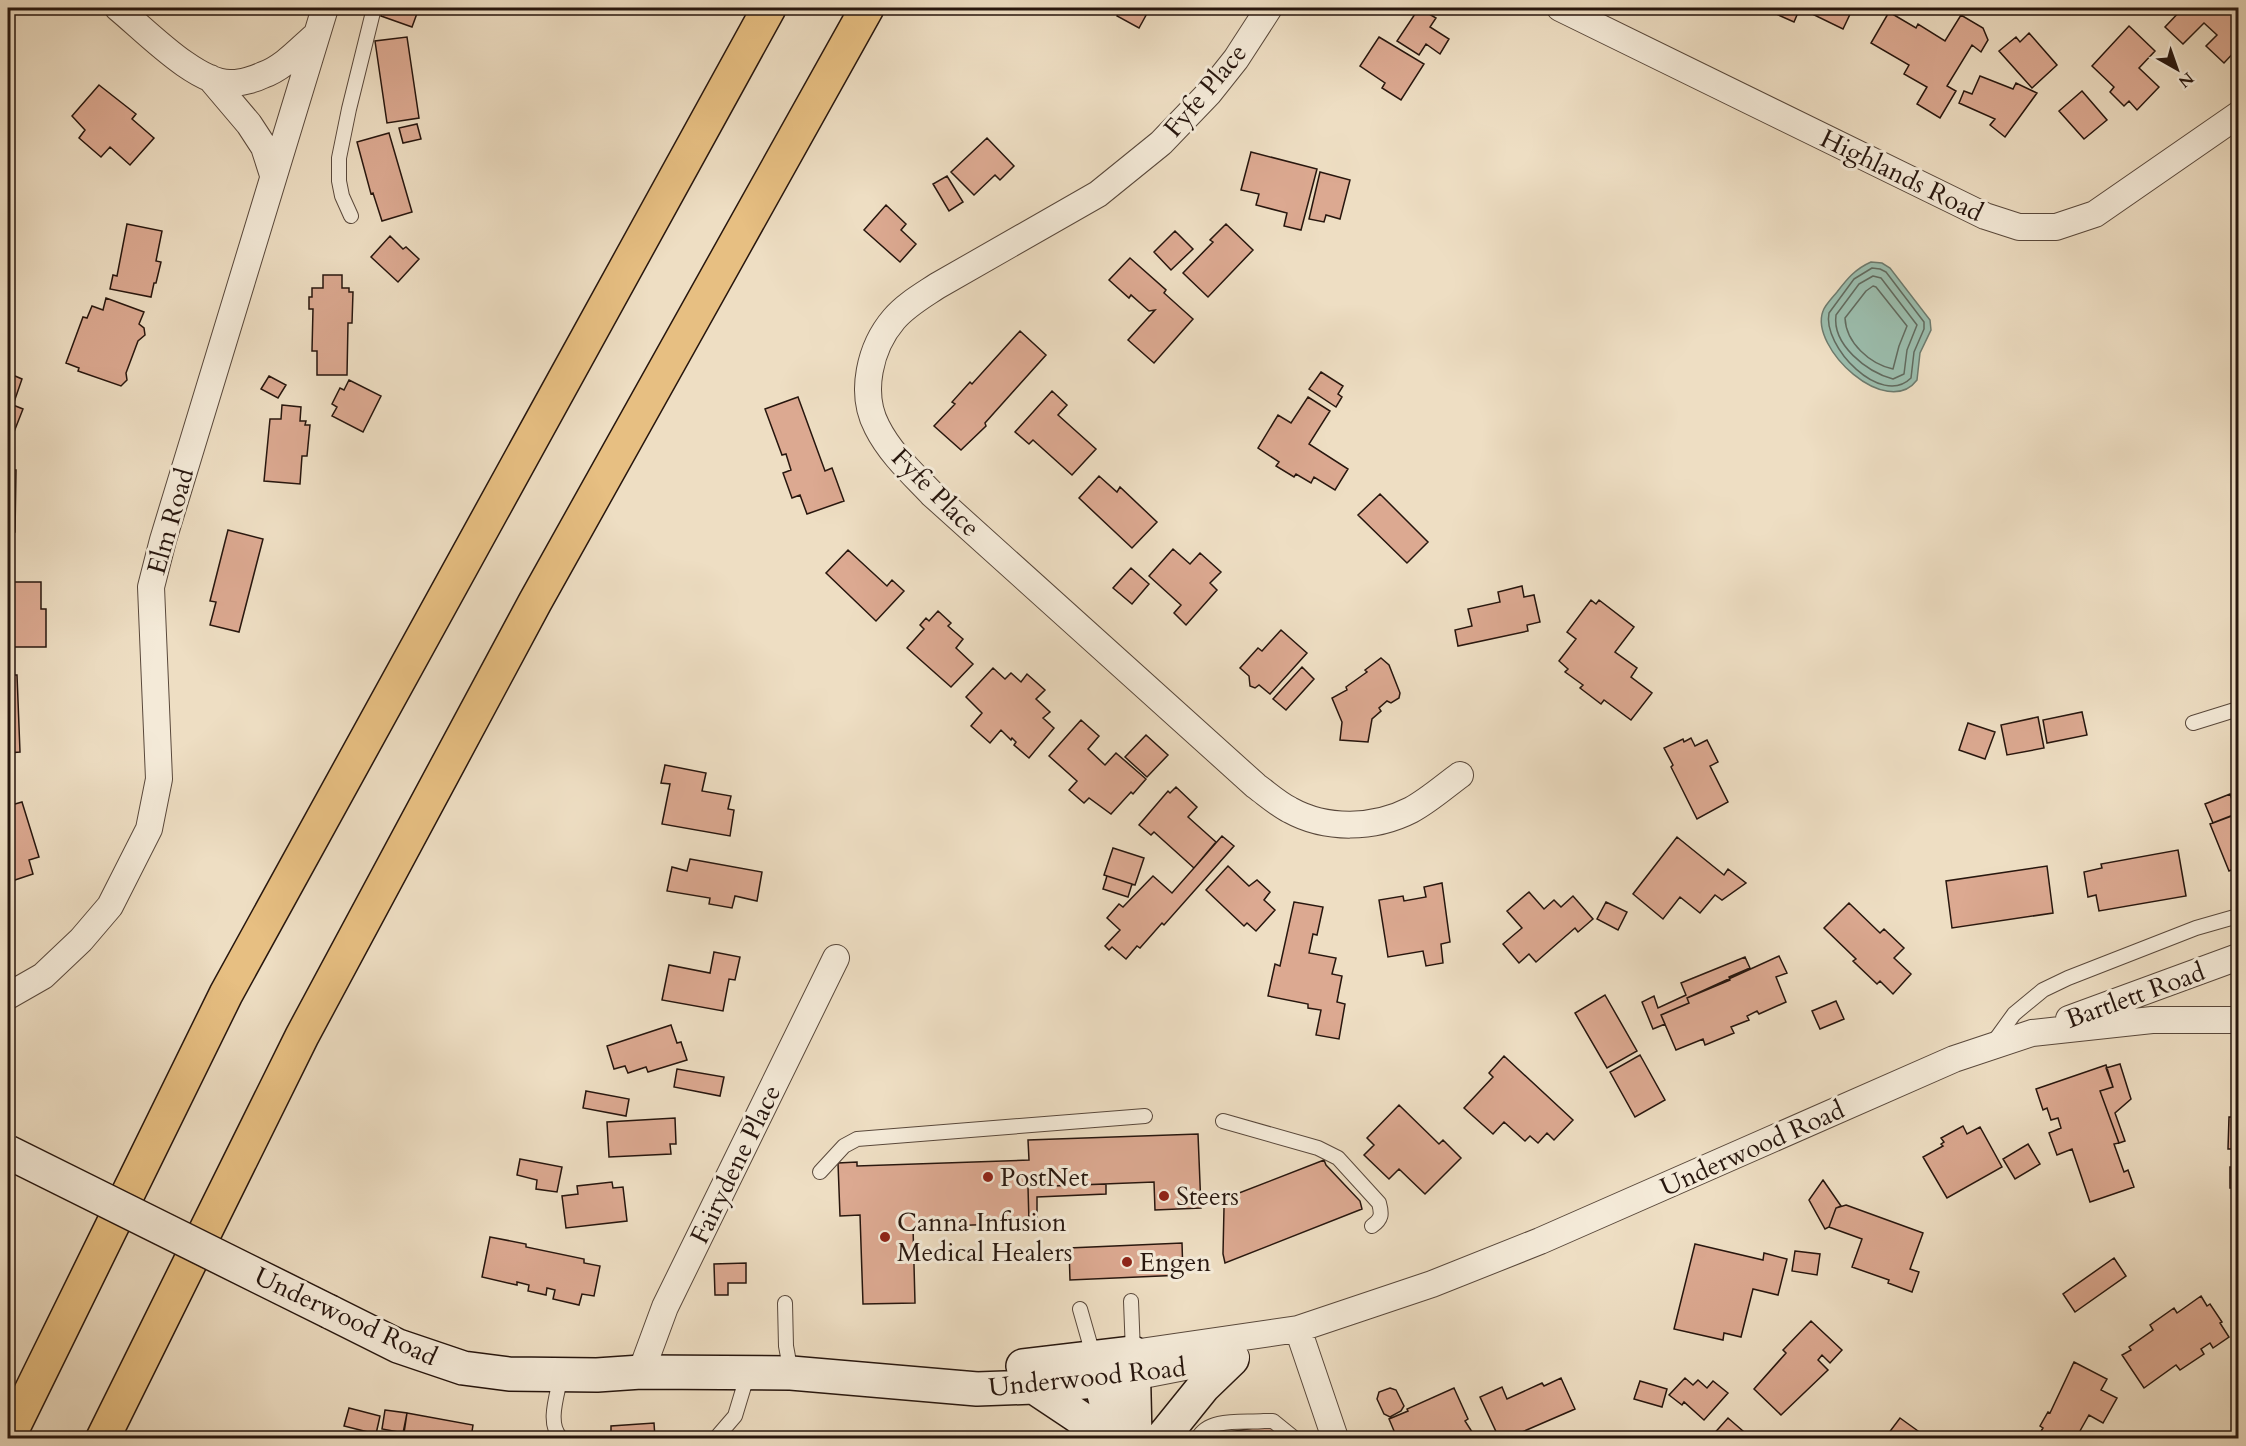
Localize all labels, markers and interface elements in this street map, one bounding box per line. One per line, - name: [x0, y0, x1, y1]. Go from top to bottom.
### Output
- street label: Fyfe Place: [1156, 36, 1255, 145]
- north arrow: [2147, 39, 2207, 99]
- text: N: [2174, 67, 2198, 93]
- street label: Highlands Road: [1814, 121, 1989, 230]
- street label: Fyfe Place: [884, 440, 988, 544]
- street label: Elm Road: [139, 464, 202, 578]
- street label: Bartlett Road: [2061, 954, 2210, 1037]
- street label: Fairydene Place: [682, 1079, 789, 1249]
- street label: Underwood Road: [1655, 1092, 1850, 1205]
- place label: PostNet: [1000, 1160, 1089, 1195]
- marker: PostNet: [981, 1170, 995, 1184]
- place label: Steers: [1176, 1179, 1239, 1214]
- marker: Steers: [1157, 1189, 1171, 1203]
- place label: Canna Infusion Medical Healers: [897, 1205, 1073, 1270]
- marker: Canna Infusion Medical Healers: [878, 1230, 892, 1244]
- place label: Engen: [1139, 1245, 1211, 1280]
- marker: Engen: [1120, 1255, 1134, 1269]
- street label: Underwood Road: [249, 1259, 443, 1374]
- street label: Underwood Road: [987, 1350, 1188, 1405]

